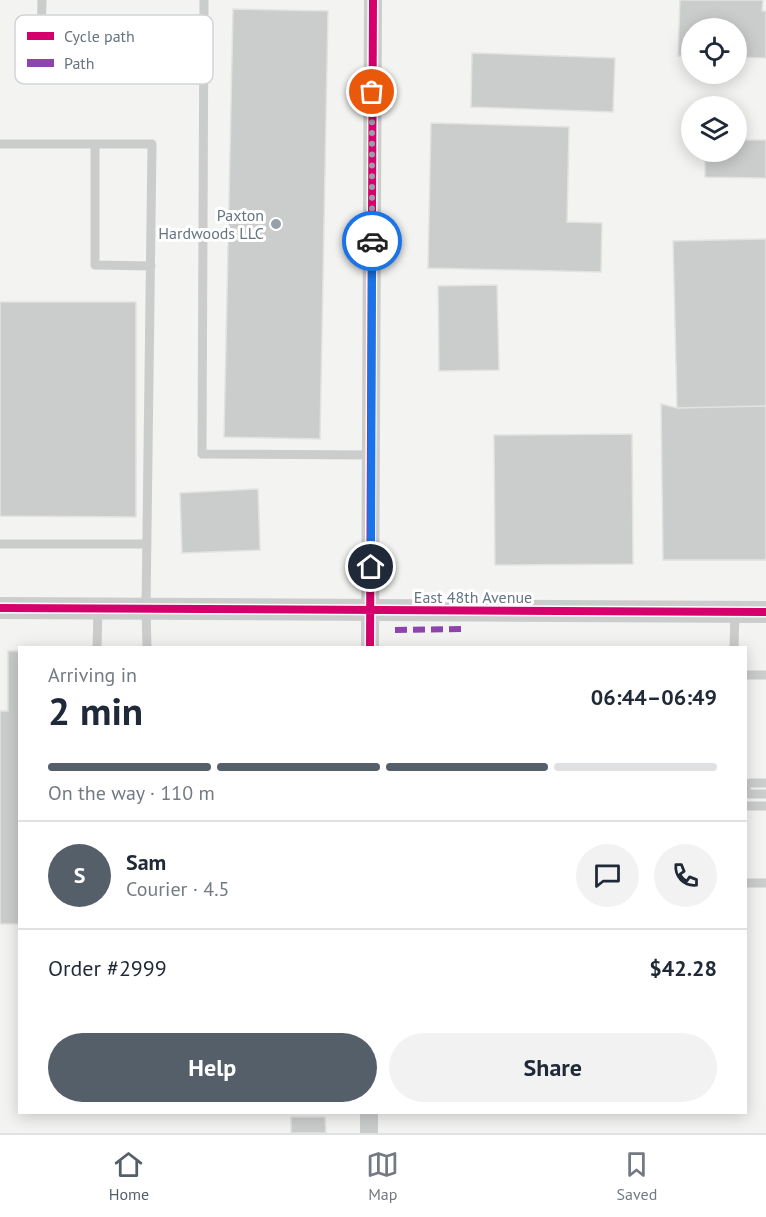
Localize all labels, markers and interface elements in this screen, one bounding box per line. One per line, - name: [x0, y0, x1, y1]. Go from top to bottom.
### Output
- legend: [15, 15, 213, 84]
- map controls: [681, 18, 747, 162]
- button: locate: [681, 18, 747, 84]
- text: Cycle path: [64, 26, 135, 46]
- text: Path: [64, 53, 95, 73]
- pin: [346, 66, 397, 117]
- icon: bag: [355, 75, 388, 108]
- button: layers: [681, 96, 747, 162]
- place label: Paxton Hardwoods LLC: [158, 205, 264, 243]
- courier: [342, 211, 402, 271]
- marker: Paxton Hardwoods LLC: [269, 217, 283, 231]
- icon: car: [356, 225, 389, 258]
- pin: [345, 541, 396, 592]
- icon: home: [354, 550, 387, 583]
- street label: East 48th Avenue: [414, 587, 532, 607]
- text: Arriving in: [48, 662, 137, 688]
- text: 06:44–06:49: [591, 683, 717, 711]
- text: 2 min: [48, 685, 143, 736]
- text: On the way · 110 m: [48, 780, 215, 806]
- button: chat: [576, 844, 639, 907]
- button: phone: [654, 844, 717, 907]
- text: Sam: [126, 848, 166, 876]
- text: S: [74, 861, 85, 889]
- text: Courier · 4.5: [126, 876, 229, 902]
- text: Order #2999: [48, 954, 167, 982]
- text: $42.28: [649, 954, 717, 982]
- button: Help: [48, 1033, 377, 1102]
- button: Share: [389, 1033, 717, 1102]
- tab: Home: [109, 1148, 149, 1204]
- tab: Map: [366, 1148, 399, 1204]
- tab: Saved: [617, 1148, 657, 1204]

